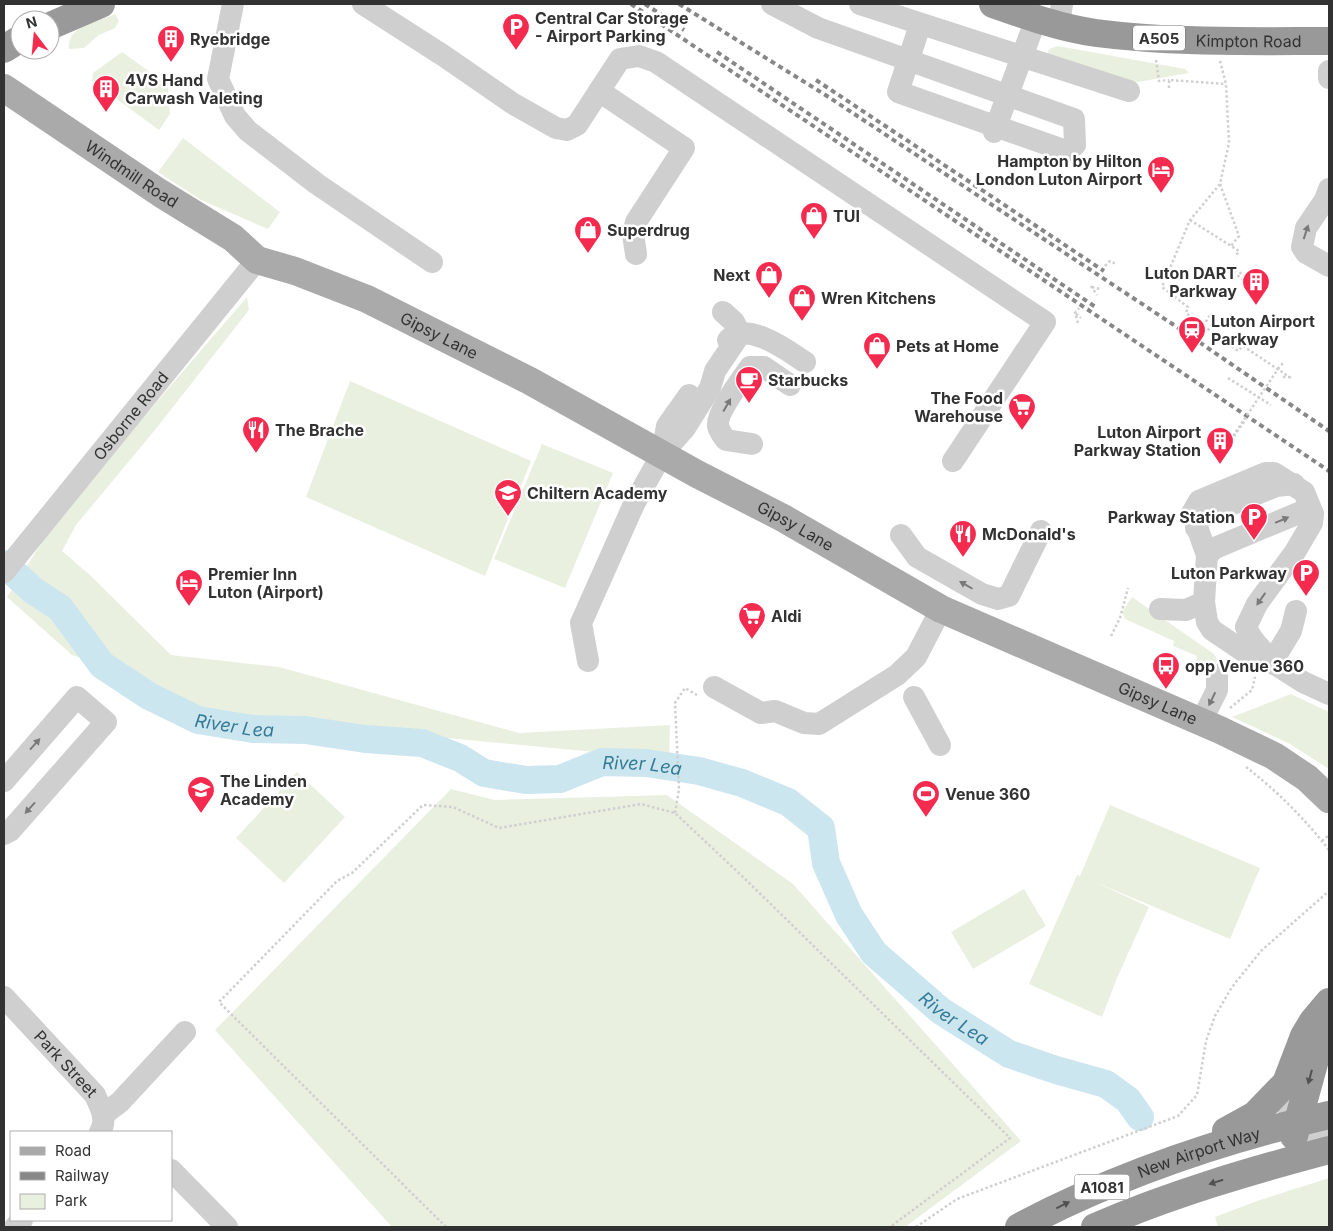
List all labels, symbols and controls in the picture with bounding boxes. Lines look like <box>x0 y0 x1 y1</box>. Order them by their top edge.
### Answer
place label: Central Car Storage - Airport Parking <box>535 8 689 46</box>
north arrow <box>10 10 60 60</box>
text: N <box>24 12 39 32</box>
parking icon: Central Car Storage - Airport Parking <box>501 12 531 51</box>
building icon: Ryebridge <box>156 24 186 63</box>
road number: A505 <box>1133 26 1185 50</box>
place label: Ryebridge <box>190 29 270 49</box>
street label: Kimpton Road <box>1195 30 1302 51</box>
place label: 4VS Hand Carwash Valeting <box>125 70 263 108</box>
building icon: 4VS Hand Carwash Valeting <box>91 74 121 113</box>
street label: Windmill Road <box>82 136 182 212</box>
place label: Hampton by Hilton London Luton Airport <box>976 151 1142 189</box>
hotel icon: Hampton by Hilton London Luton Airport <box>1146 155 1176 194</box>
shop icon: TUI <box>799 201 829 240</box>
place label: TUI <box>833 206 860 226</box>
shop icon: Superdrug <box>573 215 603 254</box>
place label: Superdrug <box>607 220 690 240</box>
one-way arrow <box>1303 225 1311 240</box>
shop icon: Next <box>754 260 784 299</box>
place label: Luton DART Parkway <box>1145 263 1237 301</box>
place label: Next <box>713 265 750 285</box>
building icon: Luton DART Parkway <box>1241 267 1271 306</box>
shop icon: Wren Kitchens <box>787 283 817 322</box>
place label: Wren Kitchens <box>821 288 936 308</box>
street label: Gipsy Lane <box>397 307 481 363</box>
place label: Luton Airport Parkway <box>1211 311 1315 349</box>
station icon: Luton Airport Parkway <box>1177 315 1207 354</box>
shop icon: Pets at Home <box>862 331 892 370</box>
place label: Pets at Home <box>896 336 999 356</box>
cafe icon: Starbucks <box>734 365 764 404</box>
street label: Osborne Road <box>89 368 172 464</box>
place label: Starbucks <box>768 370 848 390</box>
place label: The Food Warehouse <box>914 388 1003 426</box>
supermarket icon: The Food Warehouse <box>1007 392 1037 431</box>
one-way arrow <box>722 398 731 411</box>
restaurant icon: The Brache <box>241 415 271 454</box>
place label: The Brache <box>275 420 364 440</box>
place label: Luton Airport Parkway Station <box>1074 422 1201 460</box>
building icon: Luton Airport Parkway Station <box>1205 426 1235 465</box>
school or university icon: Chiltern Academy <box>493 478 523 517</box>
place label: Chiltern Academy <box>527 483 668 503</box>
street label: Gipsy Lane <box>754 497 837 555</box>
parking icon: Parkway Station <box>1239 502 1269 541</box>
place label: Parkway Station <box>1108 507 1235 527</box>
one-way arrow <box>1275 515 1290 523</box>
restaurant icon: McDonald's <box>948 519 978 558</box>
place label: McDonald's <box>982 524 1076 544</box>
parking icon: Luton Parkway <box>1291 558 1321 597</box>
place label: Luton Parkway <box>1171 563 1287 583</box>
place label: Premier Inn Luton (Airport) <box>208 564 324 602</box>
hotel icon: Premier Inn Luton (Airport) <box>174 568 204 607</box>
one-way arrow <box>960 581 973 590</box>
one-way arrow <box>1256 593 1266 606</box>
supermarket icon: Aldi <box>737 601 767 640</box>
place label: Aldi <box>771 606 802 626</box>
bus stop icon: opp Venue 360 <box>1151 651 1181 690</box>
place label: opp Venue 360 <box>1185 656 1304 676</box>
street label: Gipsy Lane <box>1115 677 1200 729</box>
one-way arrow <box>1208 692 1216 706</box>
water label: River Lea <box>193 709 274 740</box>
one-way arrow <box>29 738 41 750</box>
water label: River Lea <box>602 752 683 779</box>
place label: The Linden Academy <box>220 771 307 809</box>
school or university icon: The Linden Academy <box>186 775 216 814</box>
sports icon: Venue 360 <box>911 779 941 818</box>
place label: Venue 360 <box>945 784 1030 804</box>
one-way arrow <box>24 801 36 813</box>
water label: River Lea <box>915 987 993 1049</box>
street label: Park Street <box>30 1026 102 1101</box>
one-way arrow <box>1306 1069 1314 1085</box>
street label: New Airport Way <box>1135 1123 1262 1182</box>
legend <box>10 1131 172 1221</box>
text: Road <box>55 1141 91 1160</box>
text: Railway <box>55 1166 110 1185</box>
road number: A1081 <box>1074 1174 1130 1200</box>
one-way arrow <box>1209 1179 1224 1186</box>
text: Park <box>55 1191 88 1210</box>
one-way arrow <box>1056 1201 1070 1209</box>

